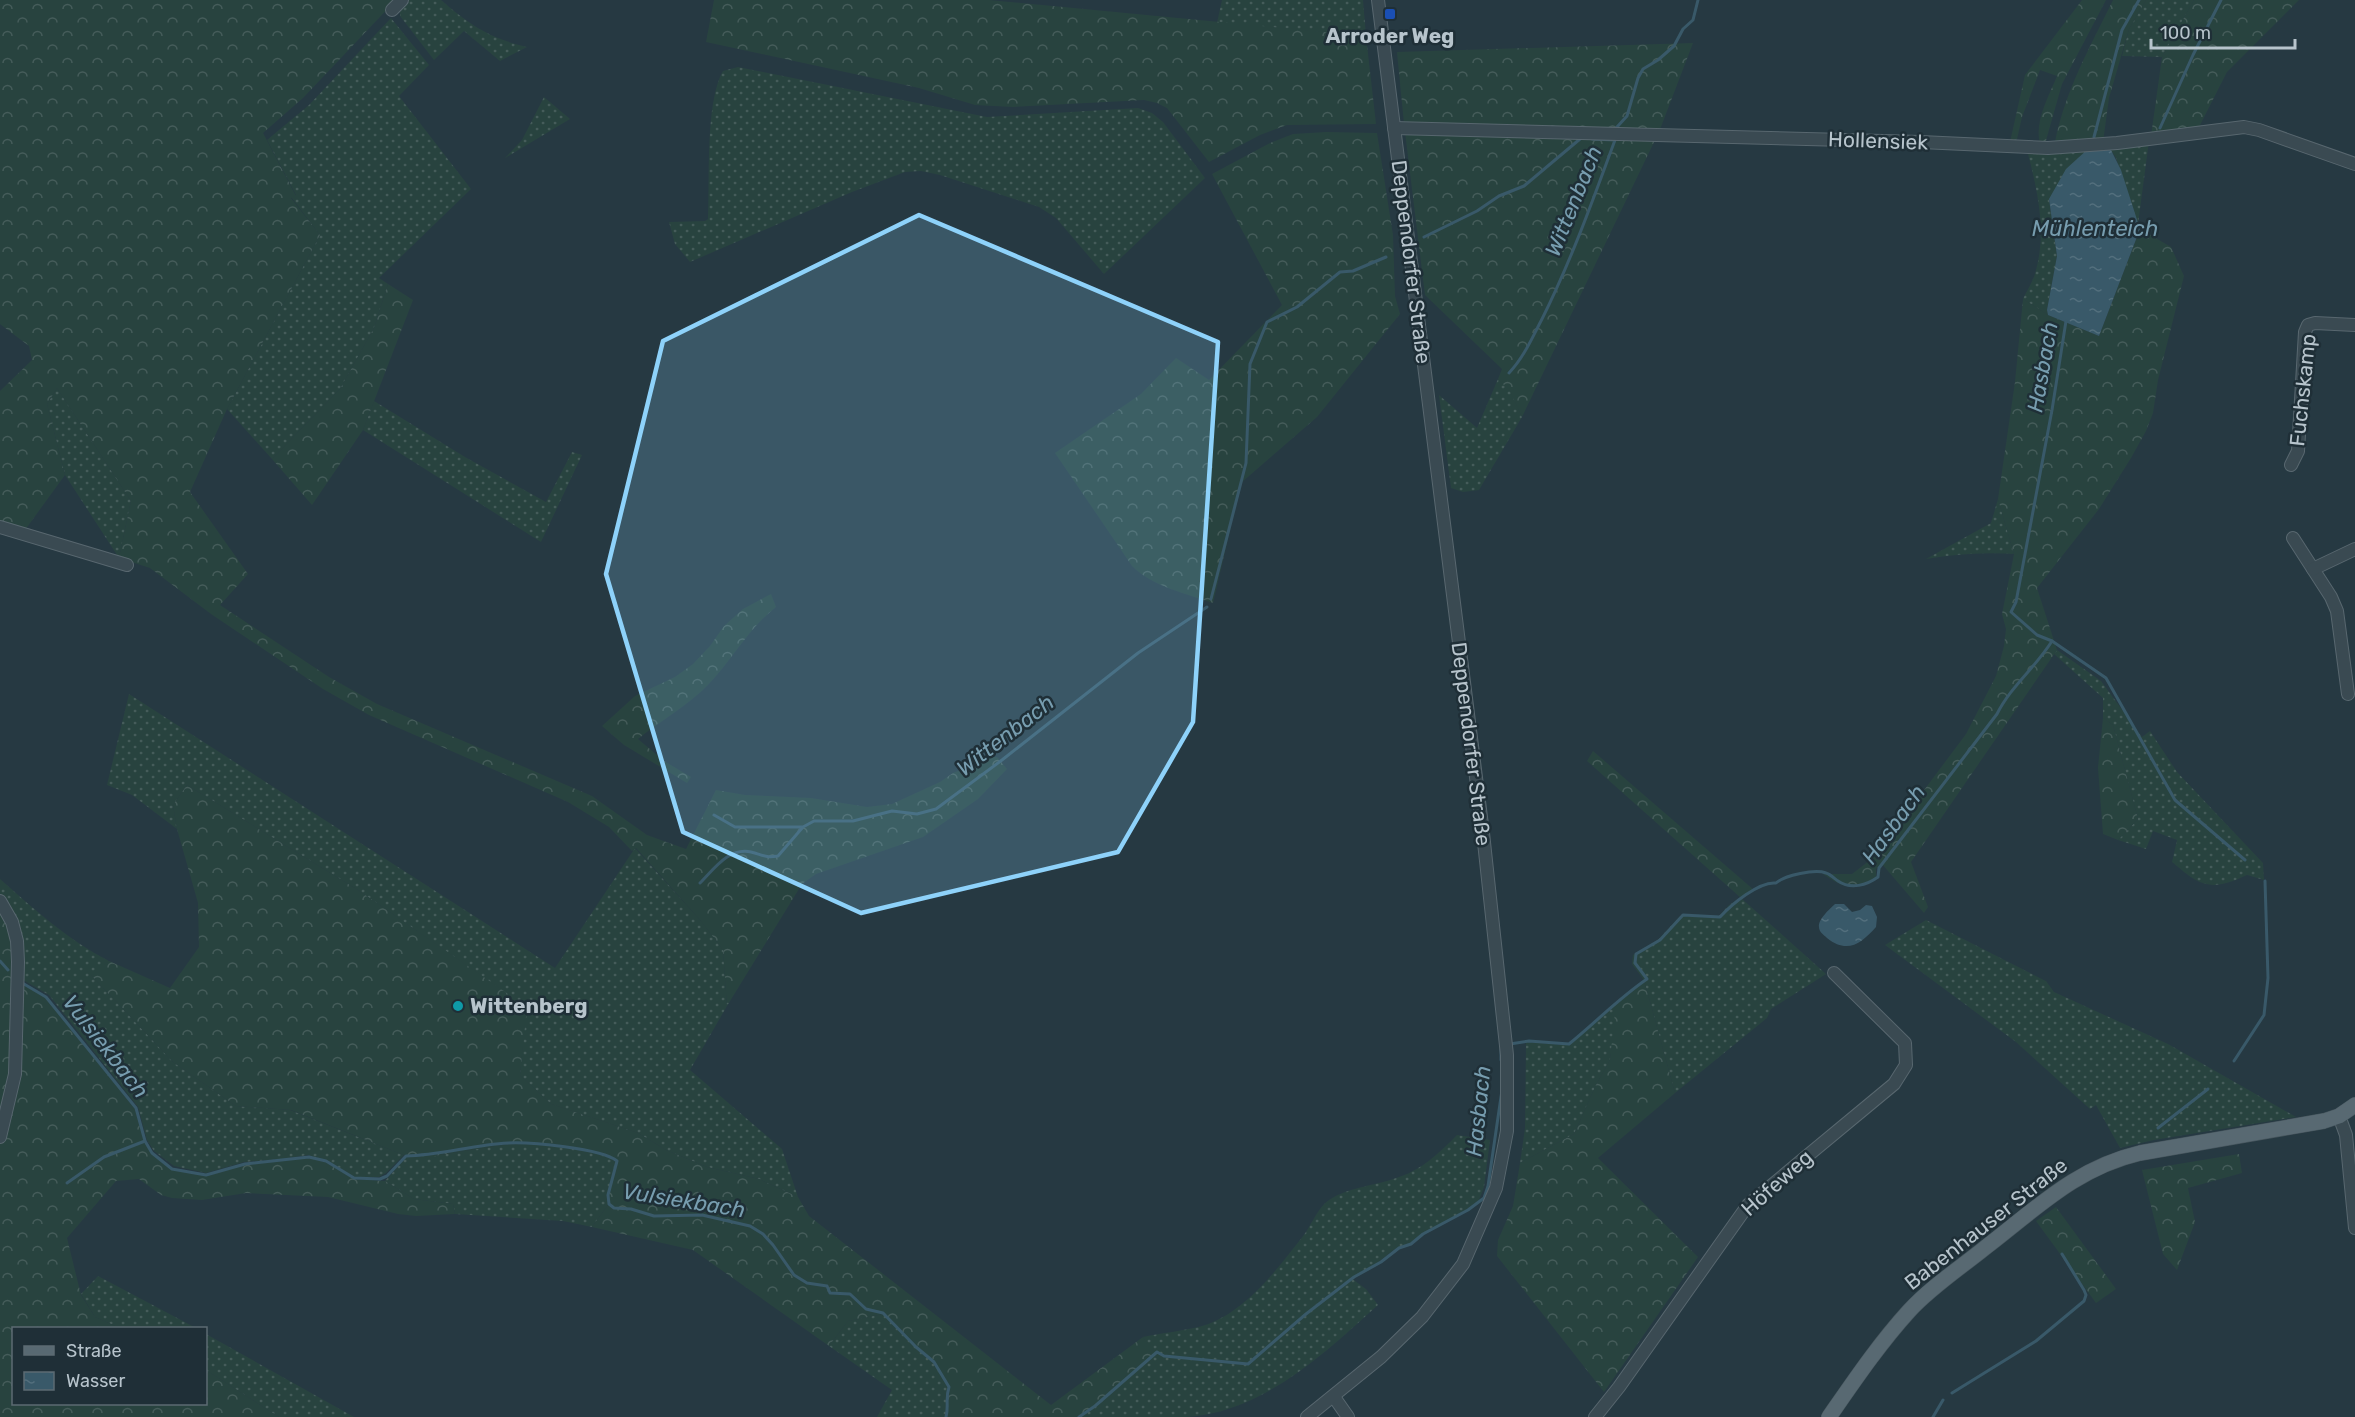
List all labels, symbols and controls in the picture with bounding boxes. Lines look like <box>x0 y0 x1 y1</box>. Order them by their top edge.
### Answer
marker: Arroder Weg <box>1383 7 1397 21</box>
scale bar <box>2151 12 2295 50</box>
text: 100 m <box>2160 22 2211 44</box>
place label: Arroder Weg <box>1326 23 1454 48</box>
street label: Hollensiek <box>1828 126 1929 155</box>
water label: Wittenbach <box>1539 142 1608 260</box>
street label: Deppendorfer Straße <box>1387 158 1436 365</box>
water label: Mühlenteich <box>2032 215 2158 242</box>
water label: Hasbach <box>2021 320 2064 414</box>
street label: Fuchskamp <box>2284 332 2321 448</box>
street label: Deppendorfer Straße <box>1447 640 1496 847</box>
water label: Wittenbach <box>951 689 1060 782</box>
water label: Hasbach <box>1856 779 1931 869</box>
water label: Vulsiekbach <box>57 989 154 1103</box>
place label: Wittenberg <box>470 993 588 1018</box>
marker: Wittenberg <box>451 999 465 1013</box>
water label: Hasbach <box>1460 1064 1497 1158</box>
street label: Höfeweg <box>1736 1144 1817 1221</box>
street label: Babenhauser Straße <box>1899 1152 2072 1295</box>
water label: Vulsiekbach <box>621 1177 747 1224</box>
legend <box>12 1327 207 1405</box>
text: Straße <box>66 1340 122 1362</box>
text: Wasser <box>66 1370 125 1392</box>

